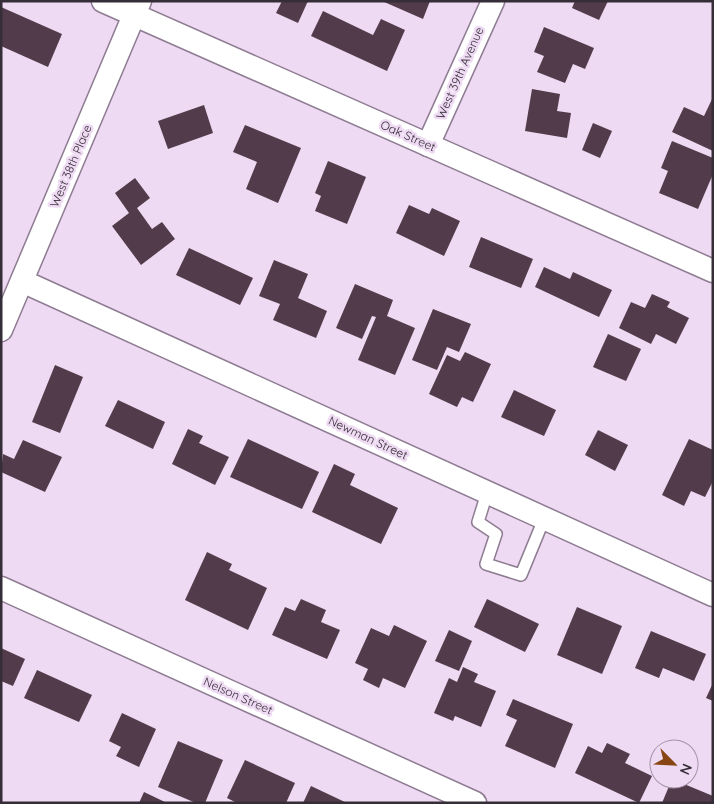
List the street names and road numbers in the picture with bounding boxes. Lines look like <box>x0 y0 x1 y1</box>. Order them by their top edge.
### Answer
street label: West 39th Avenue <box>432 24 487 121</box>
street label: Oak Street <box>378 117 438 154</box>
street label: West 38th Place <box>46 122 95 209</box>
street label: Newman Street <box>326 413 410 462</box>
street label: Nelson Street <box>201 674 275 717</box>

